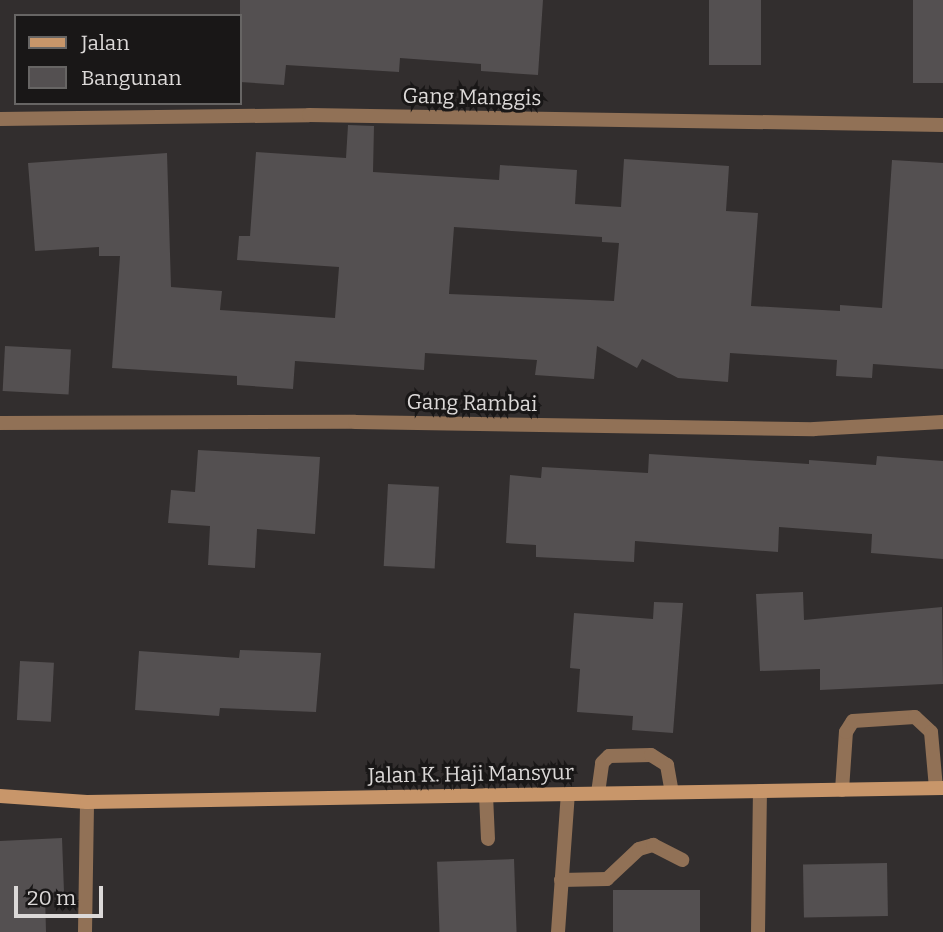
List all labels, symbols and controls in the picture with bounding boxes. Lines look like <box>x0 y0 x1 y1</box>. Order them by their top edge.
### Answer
legend <box>14 14 242 105</box>
text: Jalan <box>81 30 130 56</box>
text: Bangunan <box>81 65 182 91</box>
street label: Gang Manggis <box>402 83 542 111</box>
street label: Gang Rambai <box>406 389 538 417</box>
street label: Jalan K. Haji Mansyur <box>368 760 574 788</box>
scale bar <box>18 872 107 916</box>
text: 20 m <box>27 885 76 911</box>

